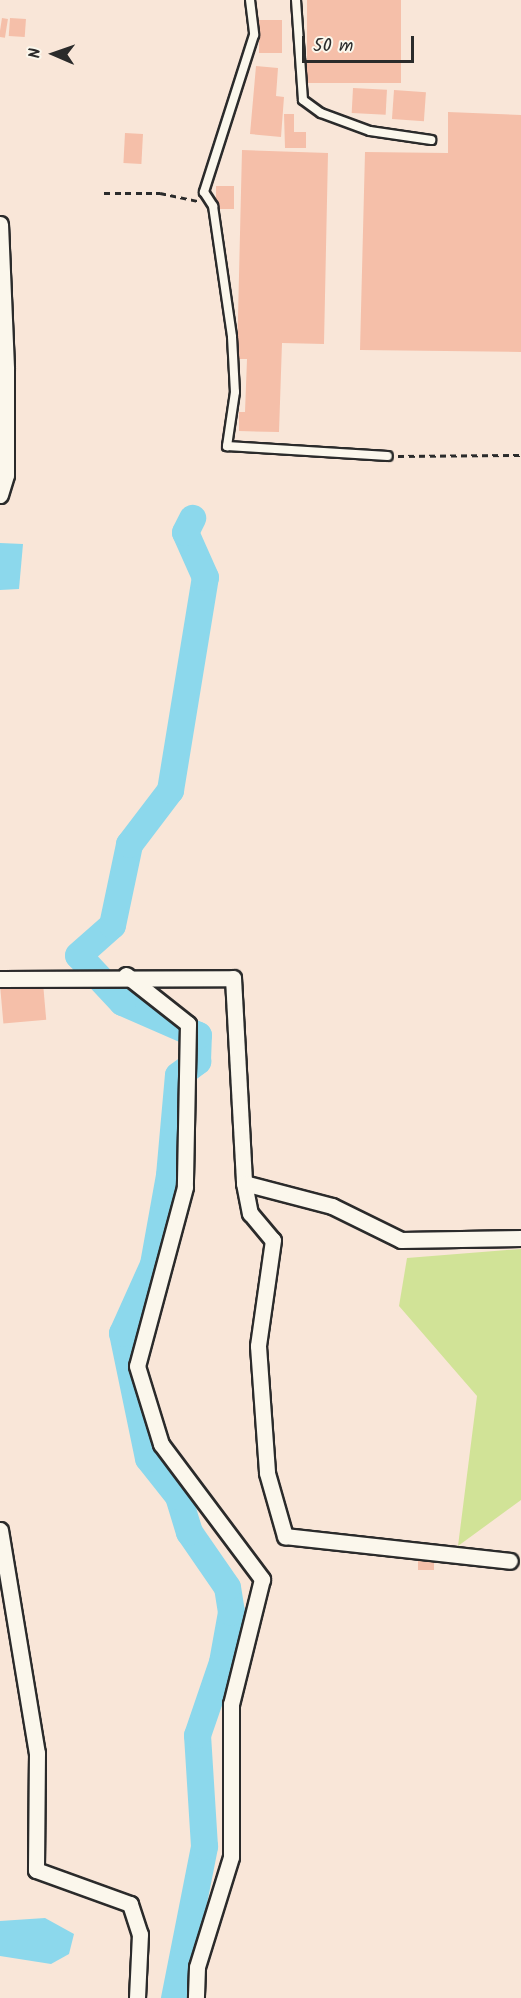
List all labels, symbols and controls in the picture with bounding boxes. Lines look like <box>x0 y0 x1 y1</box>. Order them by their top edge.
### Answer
north arrow <box>24 24 84 84</box>
scale bar <box>305 24 418 62</box>
text: 50 m <box>313 32 353 61</box>
text: N <box>23 48 48 59</box>

